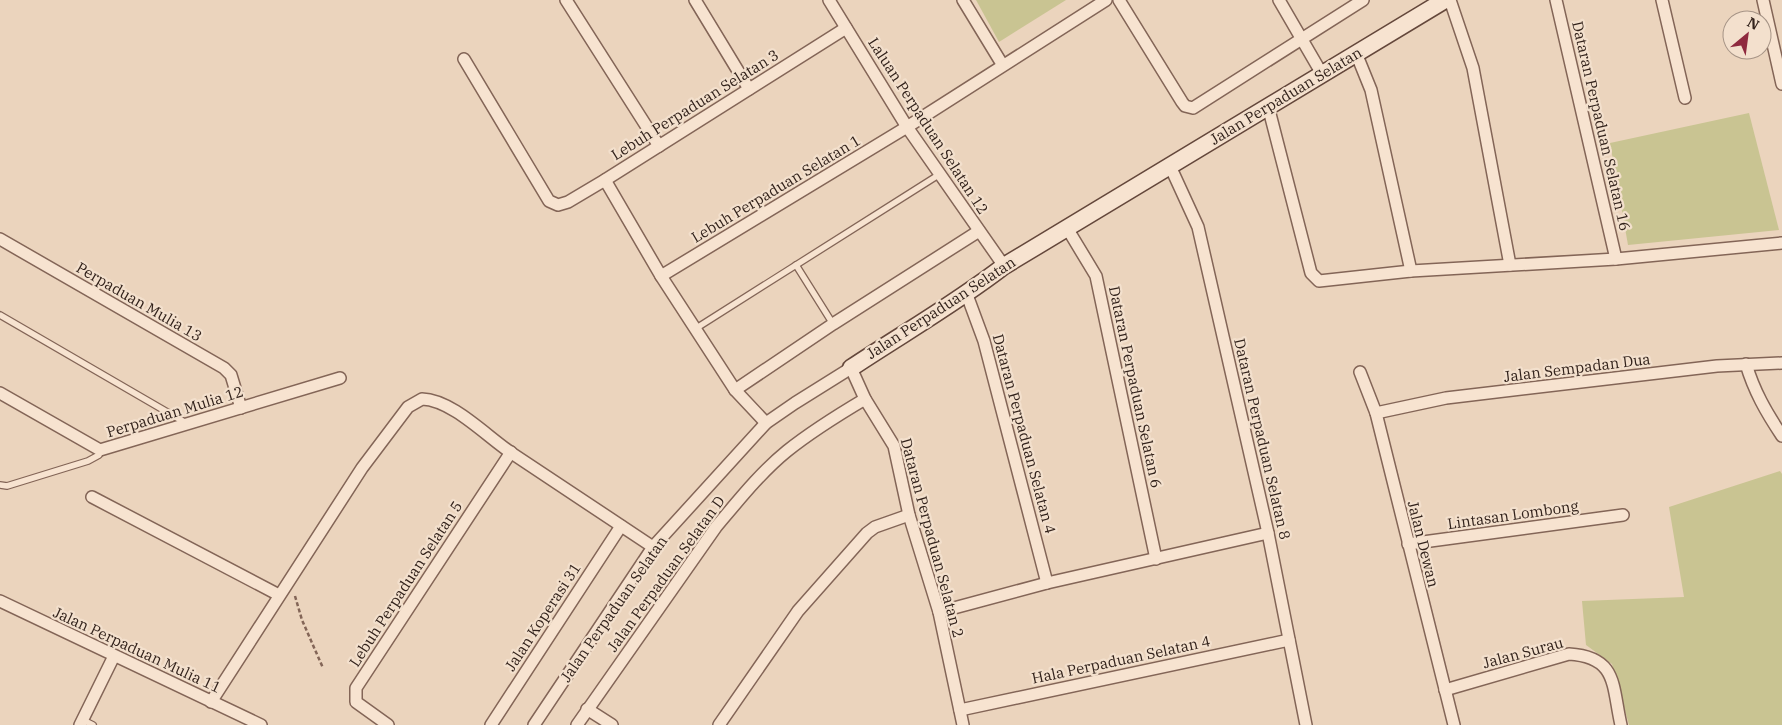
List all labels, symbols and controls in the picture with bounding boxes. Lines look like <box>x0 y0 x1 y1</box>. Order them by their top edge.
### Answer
north arrow <box>1722 10 1772 60</box>
text: N <box>1744 13 1763 34</box>
street label: Dataran Perpaduan Selatan 16 <box>1568 19 1635 233</box>
street label: Laluan Perpaduan Selatan 12 <box>864 34 993 218</box>
street label: Jalan Perpaduan Selatan <box>1206 42 1366 149</box>
street label: Lebuh Perpaduan Selatan 3 <box>607 45 782 164</box>
street label: Lebuh Perpaduan Selatan 1 <box>688 130 864 247</box>
street label: Jalan Perpaduan Selatan <box>863 252 1019 363</box>
street label: Perpaduan Mulia 13 <box>73 258 206 345</box>
street label: Dataran Perpaduan Selatan 6 <box>1105 284 1166 490</box>
street label: Dataran Perpaduan Selatan 4 <box>989 332 1060 536</box>
street label: Dataran Perpaduan Selatan 8 <box>1230 336 1295 541</box>
street label: Jalan Sempadan Dua <box>1502 349 1651 386</box>
street label: Perpaduan Mulia 12 <box>104 382 246 441</box>
street label: Dataran Perpaduan Selatan 2 <box>897 436 968 640</box>
street label: Jalan Perpaduan Selatan D <box>603 493 729 655</box>
street label: Lintasan Lombong <box>1446 496 1580 533</box>
street label: Lebuh Perpaduan Selatan 5 <box>345 497 466 670</box>
street label: Jalan Dewan <box>1404 499 1444 590</box>
street label: Jalan Perpaduan Selatan <box>557 533 671 685</box>
street label: Jalan Koperasi 31 <box>501 559 585 674</box>
street label: Jalan Perpaduan Mulia 11 <box>50 602 224 697</box>
street label: Hala Perpaduan Selatan 4 <box>1030 631 1212 688</box>
street label: Jalan Surau <box>1480 633 1565 672</box>

